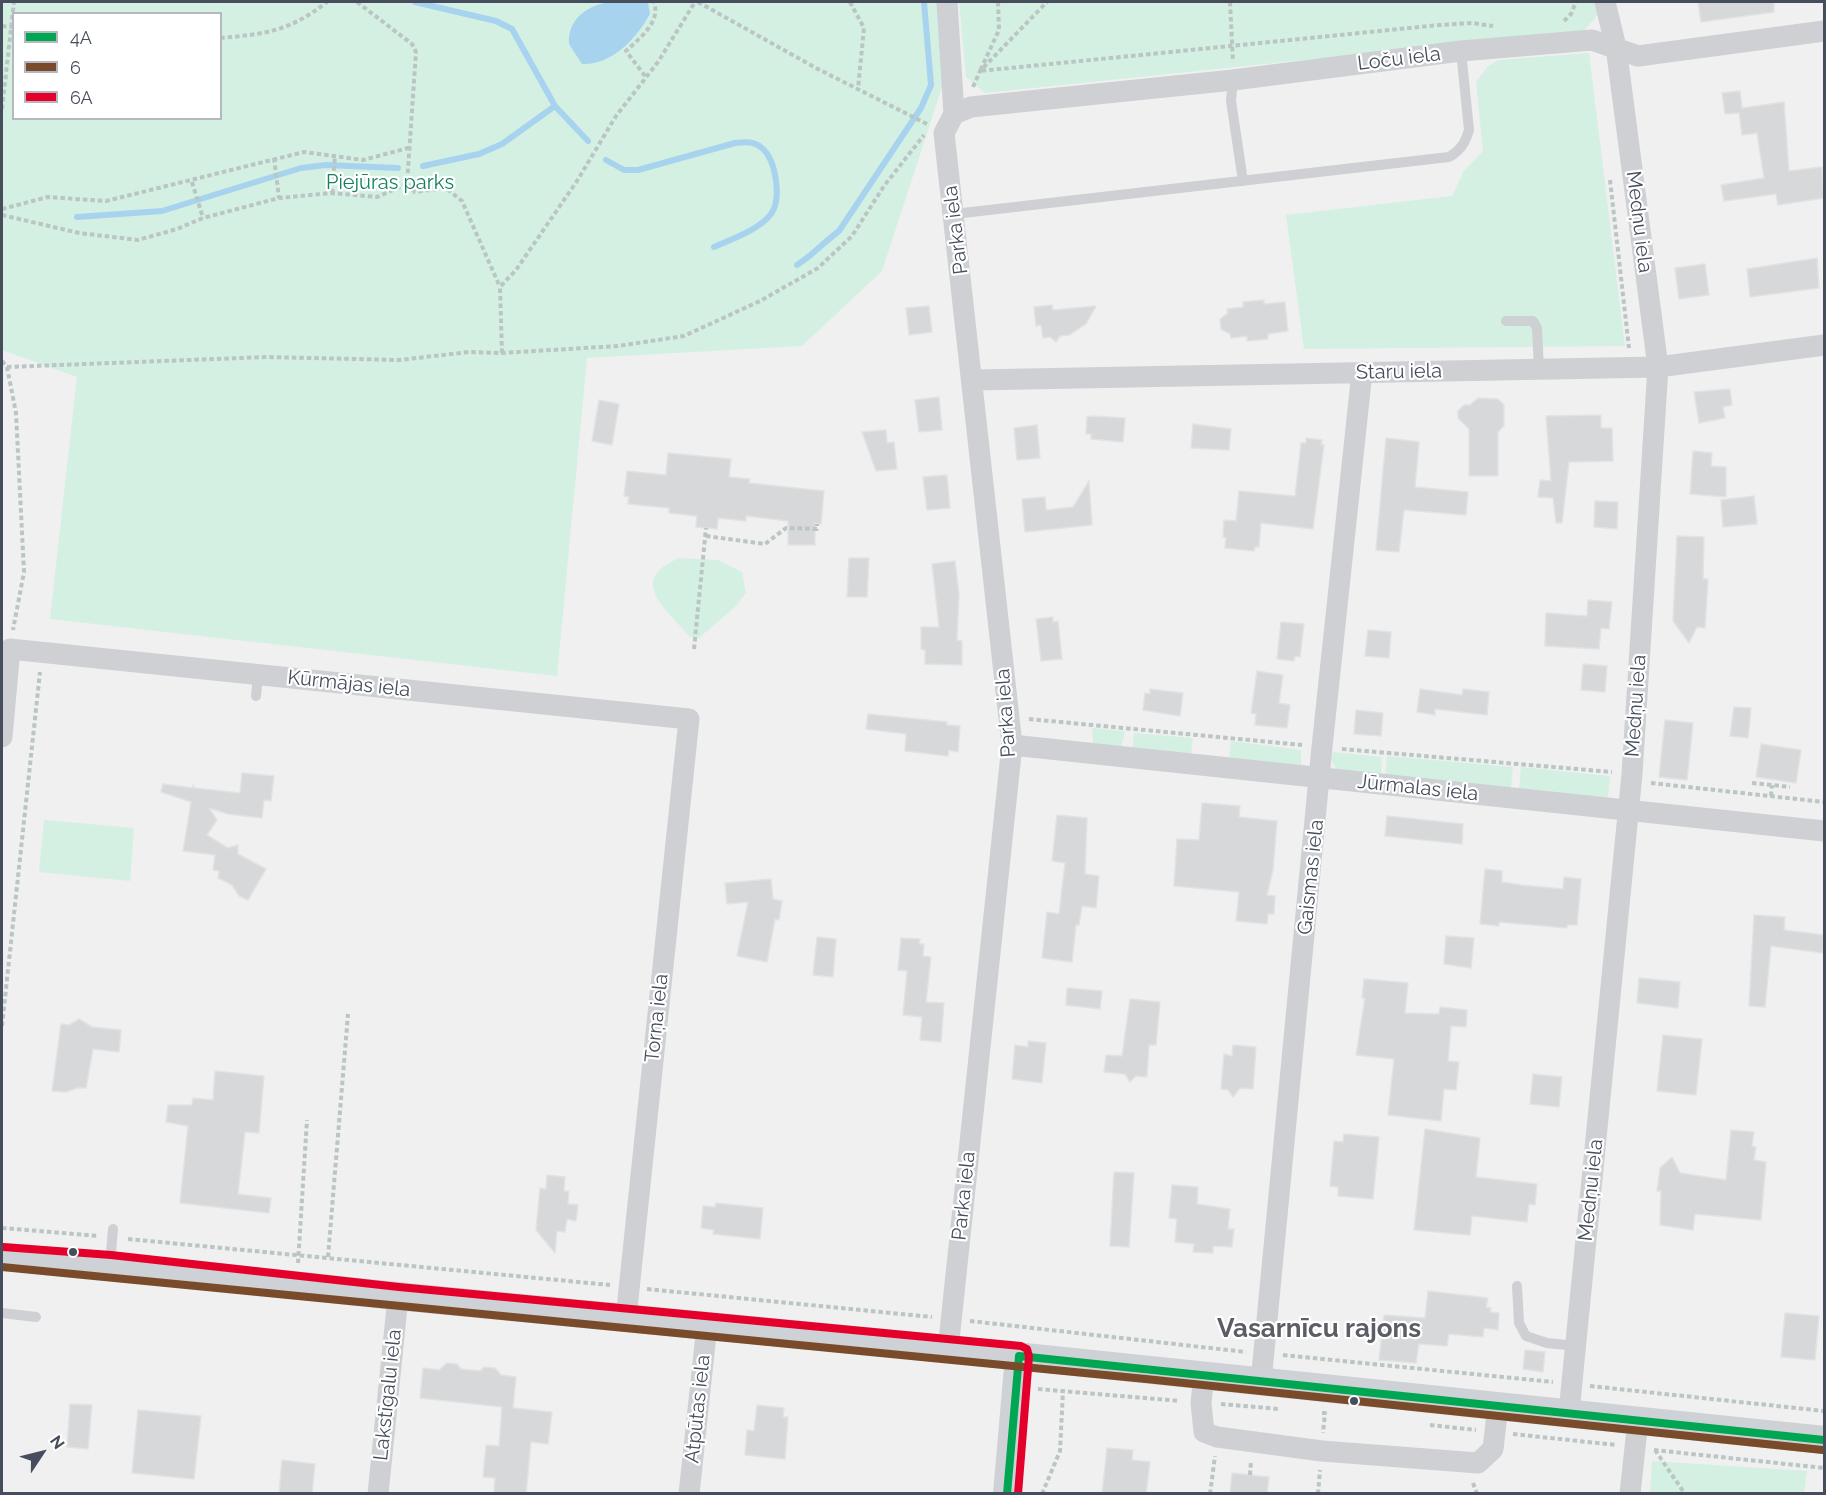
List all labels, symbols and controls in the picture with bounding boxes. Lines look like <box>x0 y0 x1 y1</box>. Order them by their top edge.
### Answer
legend <box>12 12 222 120</box>
text: 4A <box>70 27 92 48</box>
street label: Loču iela <box>1356 42 1442 76</box>
text: 6 <box>70 57 81 78</box>
text: 6A <box>70 87 93 108</box>
street label: Medņu iela <box>1621 170 1657 274</box>
park label: Piejūras parks <box>326 171 454 195</box>
street label: Parka iela <box>939 184 973 276</box>
street label: Staru iela <box>1356 359 1442 385</box>
street label: Medņu iela <box>1620 654 1652 758</box>
street label: Kūrmājas iela <box>286 666 412 702</box>
street label: Parka iela <box>991 668 1021 758</box>
street label: Jūrmalas iela <box>1356 770 1480 806</box>
street label: Gaismas iela <box>1293 818 1329 936</box>
street label: Torņa iela <box>640 972 674 1064</box>
street label: Medņu iela <box>1574 1138 1608 1242</box>
street label: Parka iela <box>947 1150 981 1242</box>
unlabelled marker <box>67 1246 79 1258</box>
district label: Vasarnīcu rajons <box>1217 1313 1421 1345</box>
street label: Lakstīgalu iela <box>369 1328 407 1462</box>
street label: Atpūtas iela <box>680 1354 716 1464</box>
unlabelled marker <box>1348 1395 1360 1407</box>
north arrow <box>12 1423 72 1483</box>
text: N <box>46 1432 68 1453</box>

